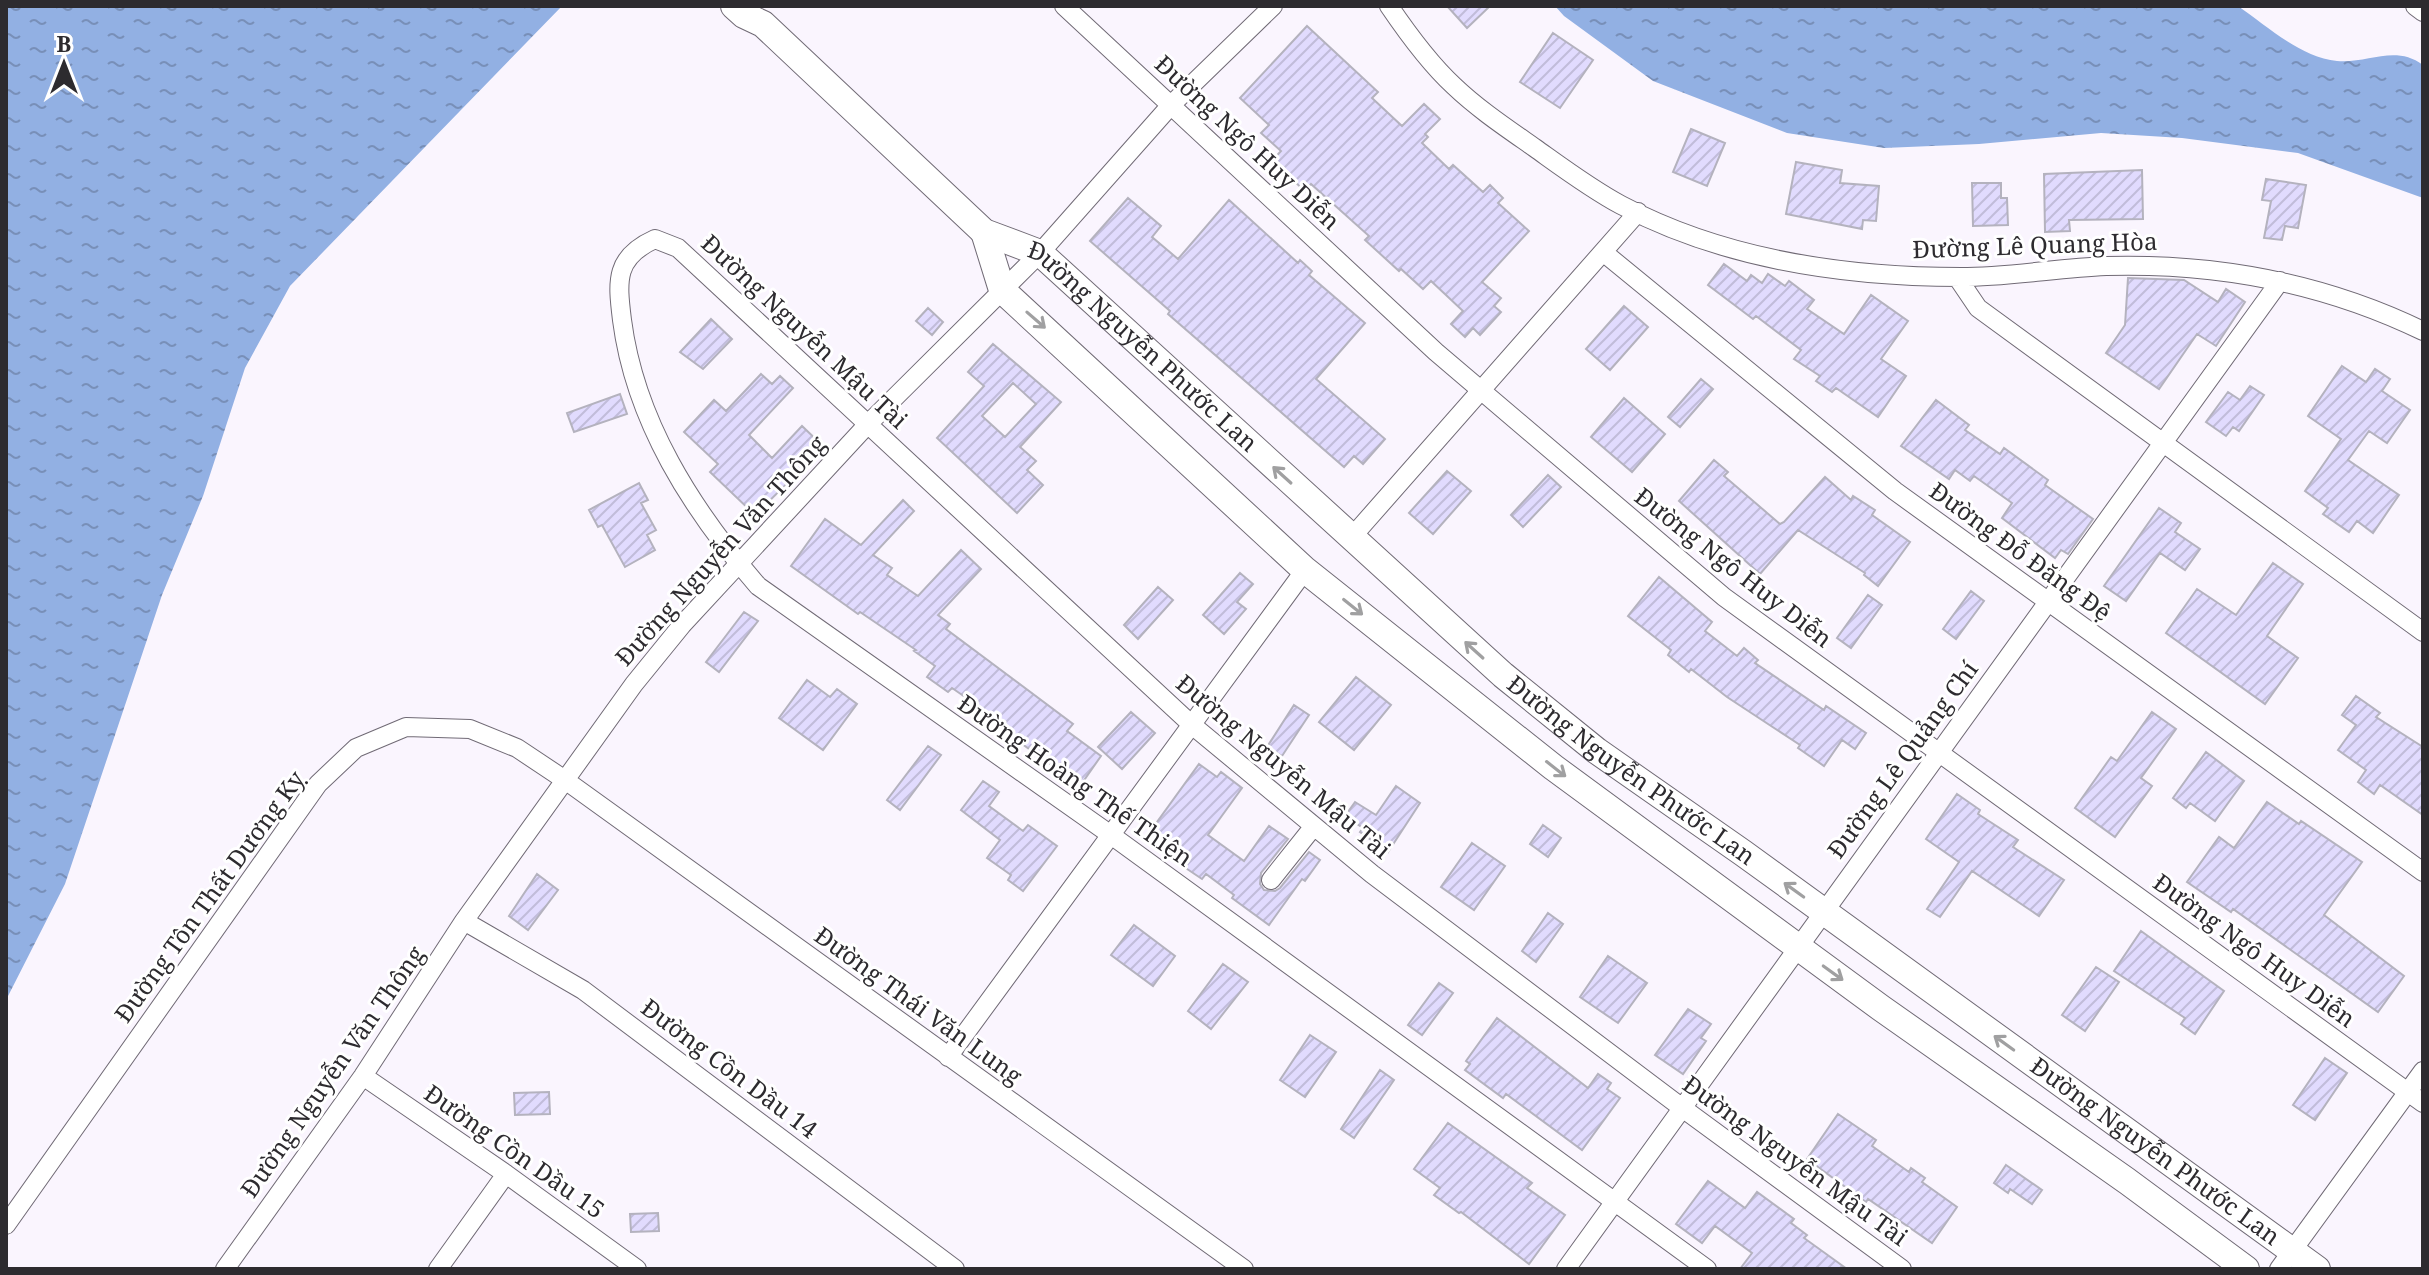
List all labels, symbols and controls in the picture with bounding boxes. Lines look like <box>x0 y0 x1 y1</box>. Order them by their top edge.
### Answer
north arrow <box>24 24 104 104</box>
text: B <box>57 28 71 58</box>
street label: Đường Ngô Huy Diễn <box>1148 47 1348 237</box>
street label: Đường Lê Quang Hòa <box>1912 224 2158 265</box>
street label: Đường Nguyễn Mậu Tài <box>695 227 915 435</box>
street label: Đường Nguyễn Phước Lan <box>1023 232 1265 458</box>
one-way arrow <box>1025 311 1045 329</box>
street label: Đường Nguyễn Văn Thông <box>607 427 833 673</box>
one-way arrow <box>1272 467 1292 485</box>
street label: Đường Đỗ Đăng Đệ <box>1923 474 2118 628</box>
street label: Đường Ngô Huy Diễn <box>1628 479 1840 654</box>
one-way arrow <box>1342 599 1363 616</box>
one-way arrow <box>1465 641 1485 659</box>
street label: Đường Lê Quảng Chí <box>1819 654 1985 864</box>
street label: Đường Nguyễn Mậu Tài <box>1170 666 1398 866</box>
street label: Đường Nguyễn Phước Lan <box>1501 667 1763 872</box>
street label: Đường Hoàng Thế Thiện <box>952 686 1200 873</box>
one-way arrow <box>1545 761 1566 778</box>
street label: Đường Tôn Thất Dương Kỵ <box>106 763 312 1029</box>
street label: Đường Ngô Huy Diễn <box>2147 865 2363 1034</box>
one-way arrow <box>1783 882 1805 898</box>
street label: Đường Thái Văn Lung <box>808 918 1029 1091</box>
street label: Đường Nguyễn Văn Thông <box>232 939 431 1204</box>
one-way arrow <box>1822 965 1844 981</box>
street label: Đường Cồn Dầu 14 <box>635 991 825 1145</box>
one-way arrow <box>1993 1035 2015 1051</box>
street label: Đường Nguyễn Phước Lan <box>2024 1049 2287 1252</box>
street label: Đường Nguyễn Mậu Tài <box>1677 1067 1915 1253</box>
street label: Đường Cồn Dầu 15 <box>418 1076 612 1225</box>

